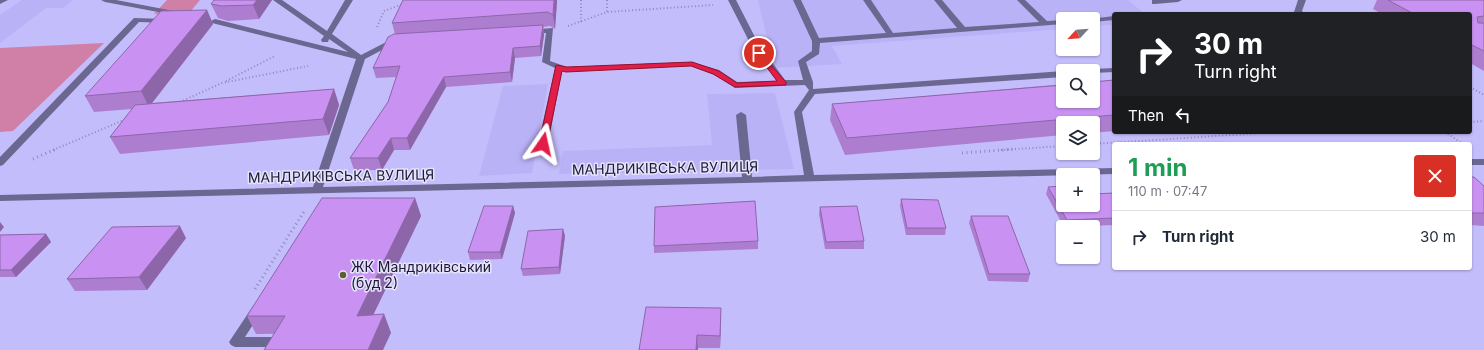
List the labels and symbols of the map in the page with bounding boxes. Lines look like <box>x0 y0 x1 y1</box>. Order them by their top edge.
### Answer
north arrow <box>1056 12 1100 56</box>
pin <box>742 36 776 70</box>
position arrow <box>522 123 564 165</box>
street label: МАНДРИКІВСЬКА ВУЛИЦЯ <box>572 157 758 178</box>
street label: МАНДРИКІВСЬКА ВУЛИЦЯ <box>248 165 434 186</box>
place label: ЖК Мандриківський (буд 2) <box>351 258 491 291</box>
marker: ЖК Мандриківський (буд 2) <box>338 270 348 280</box>

